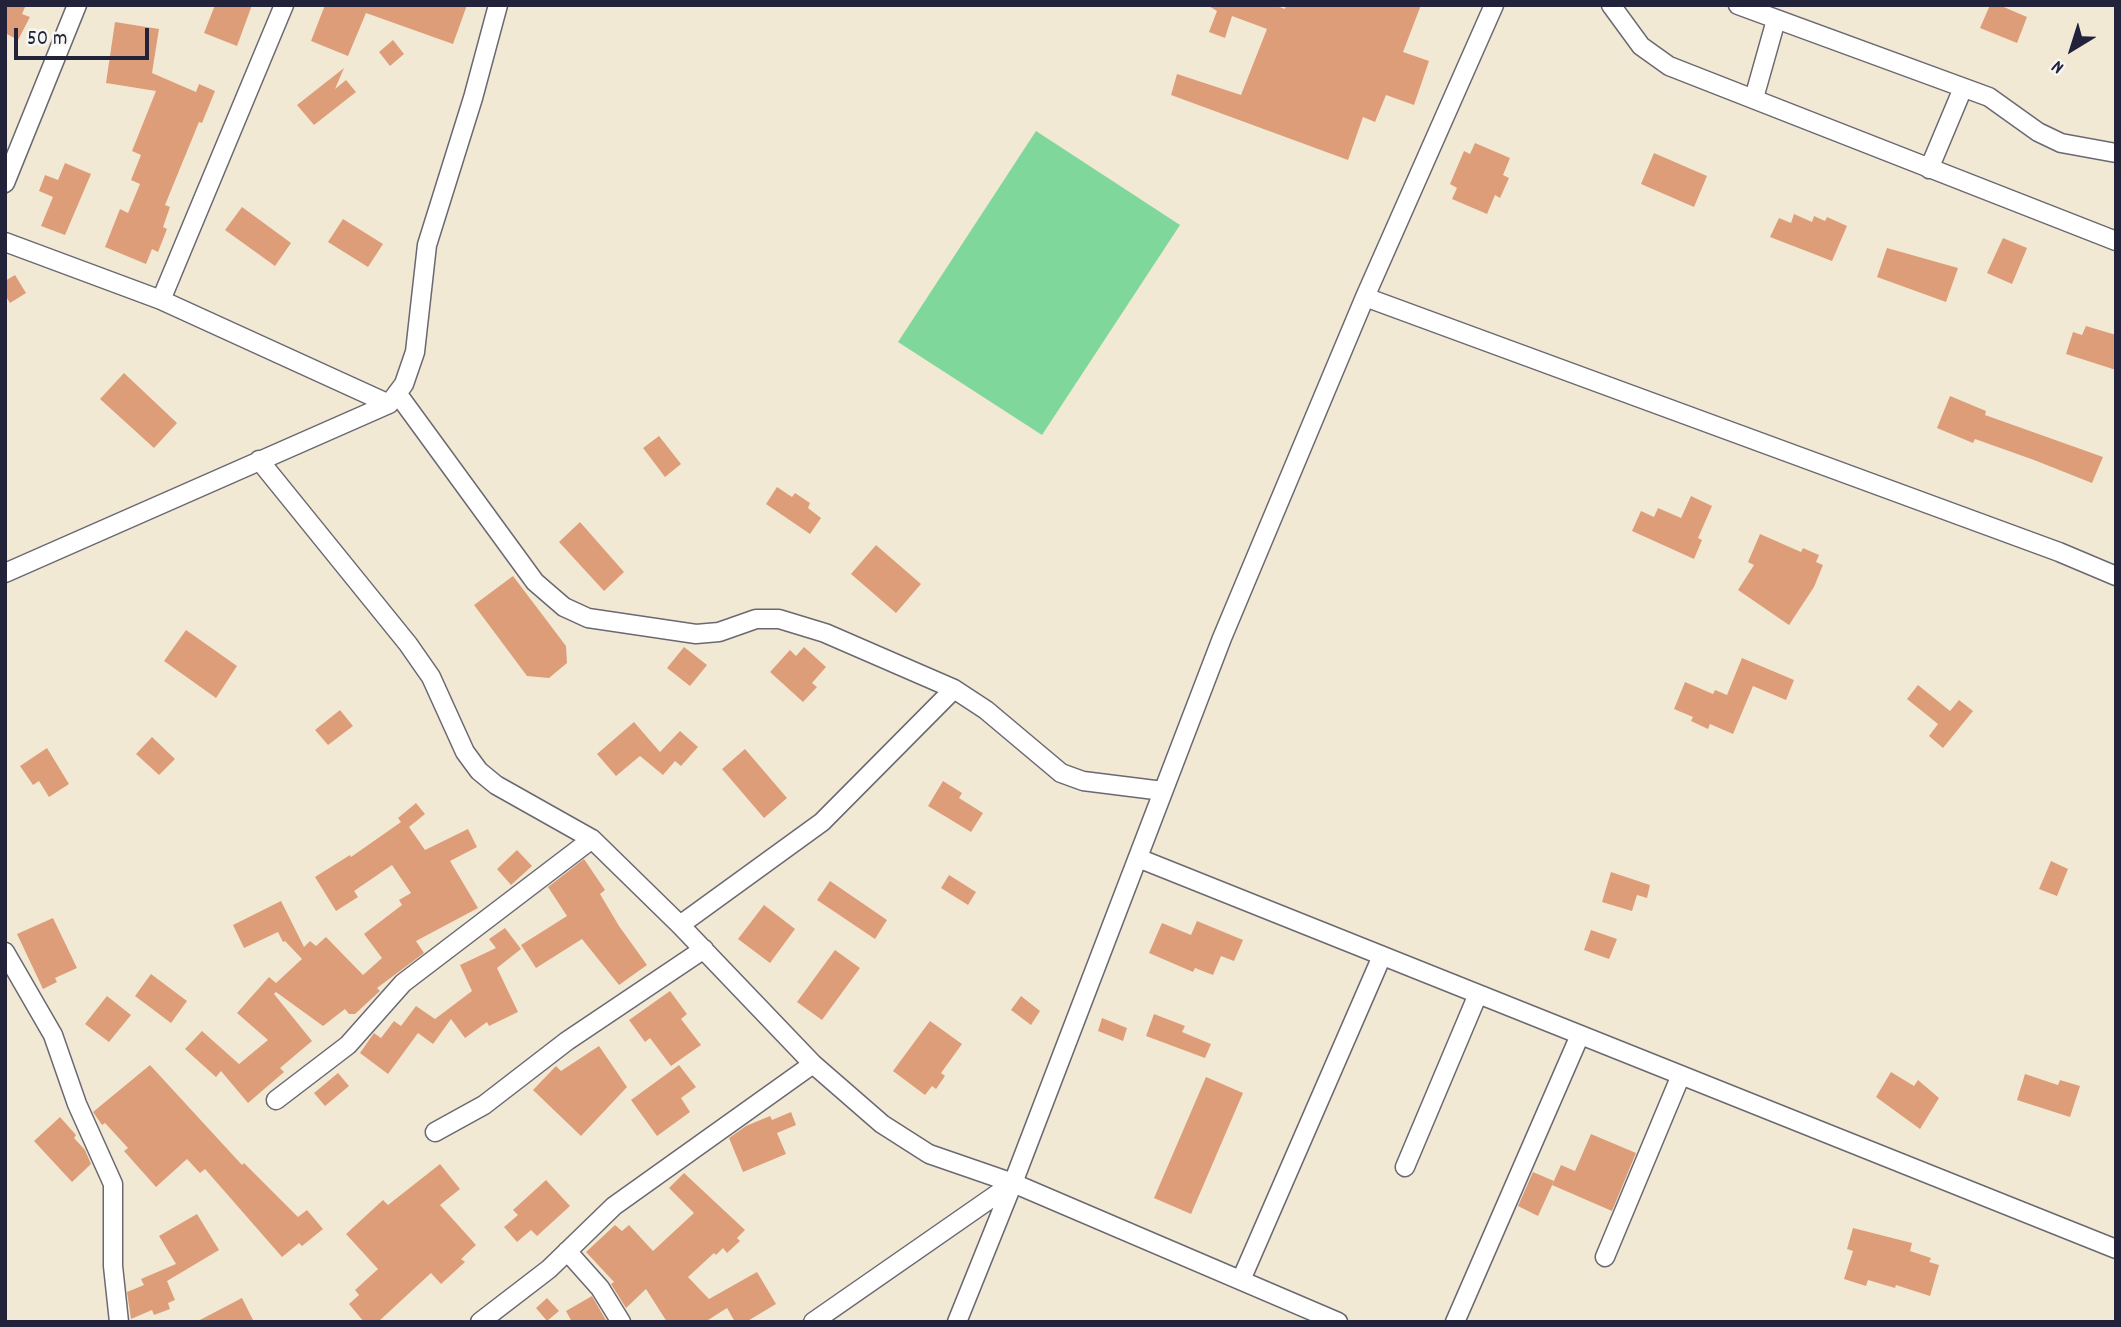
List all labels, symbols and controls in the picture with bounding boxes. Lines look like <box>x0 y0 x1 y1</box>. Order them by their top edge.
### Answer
scale bar <box>18 14 152 58</box>
north arrow <box>2037 14 2107 84</box>
text: 50 m <box>27 25 67 55</box>
text: N <box>2047 52 2071 79</box>

